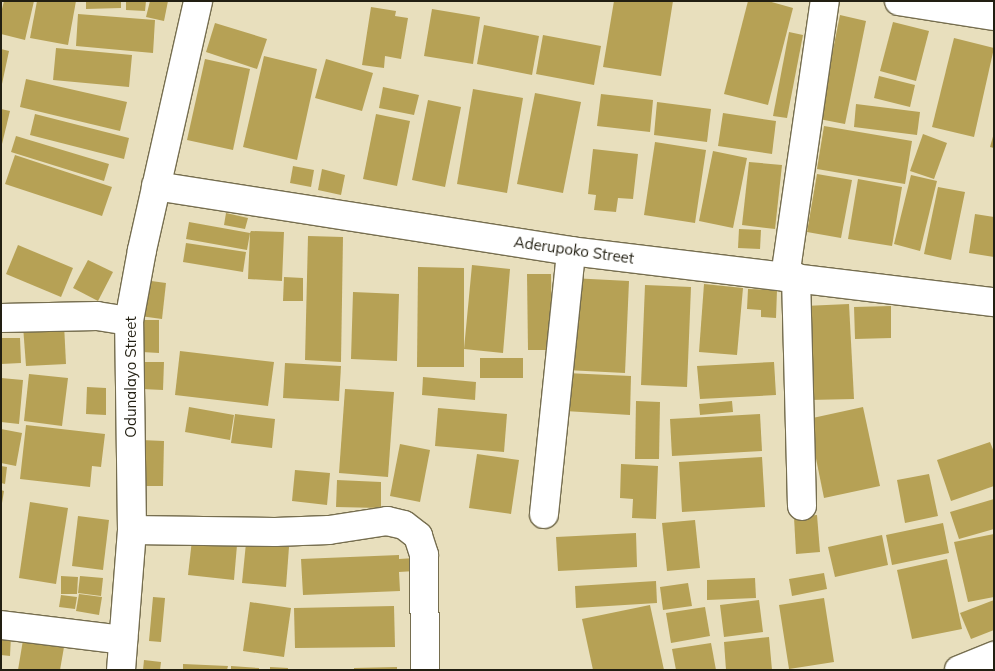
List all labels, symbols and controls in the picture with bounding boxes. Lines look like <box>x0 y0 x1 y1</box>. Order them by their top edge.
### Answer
street label: Aderupoko Street <box>513 233 635 267</box>
street label: Odunalayo Street <box>122 316 140 438</box>

